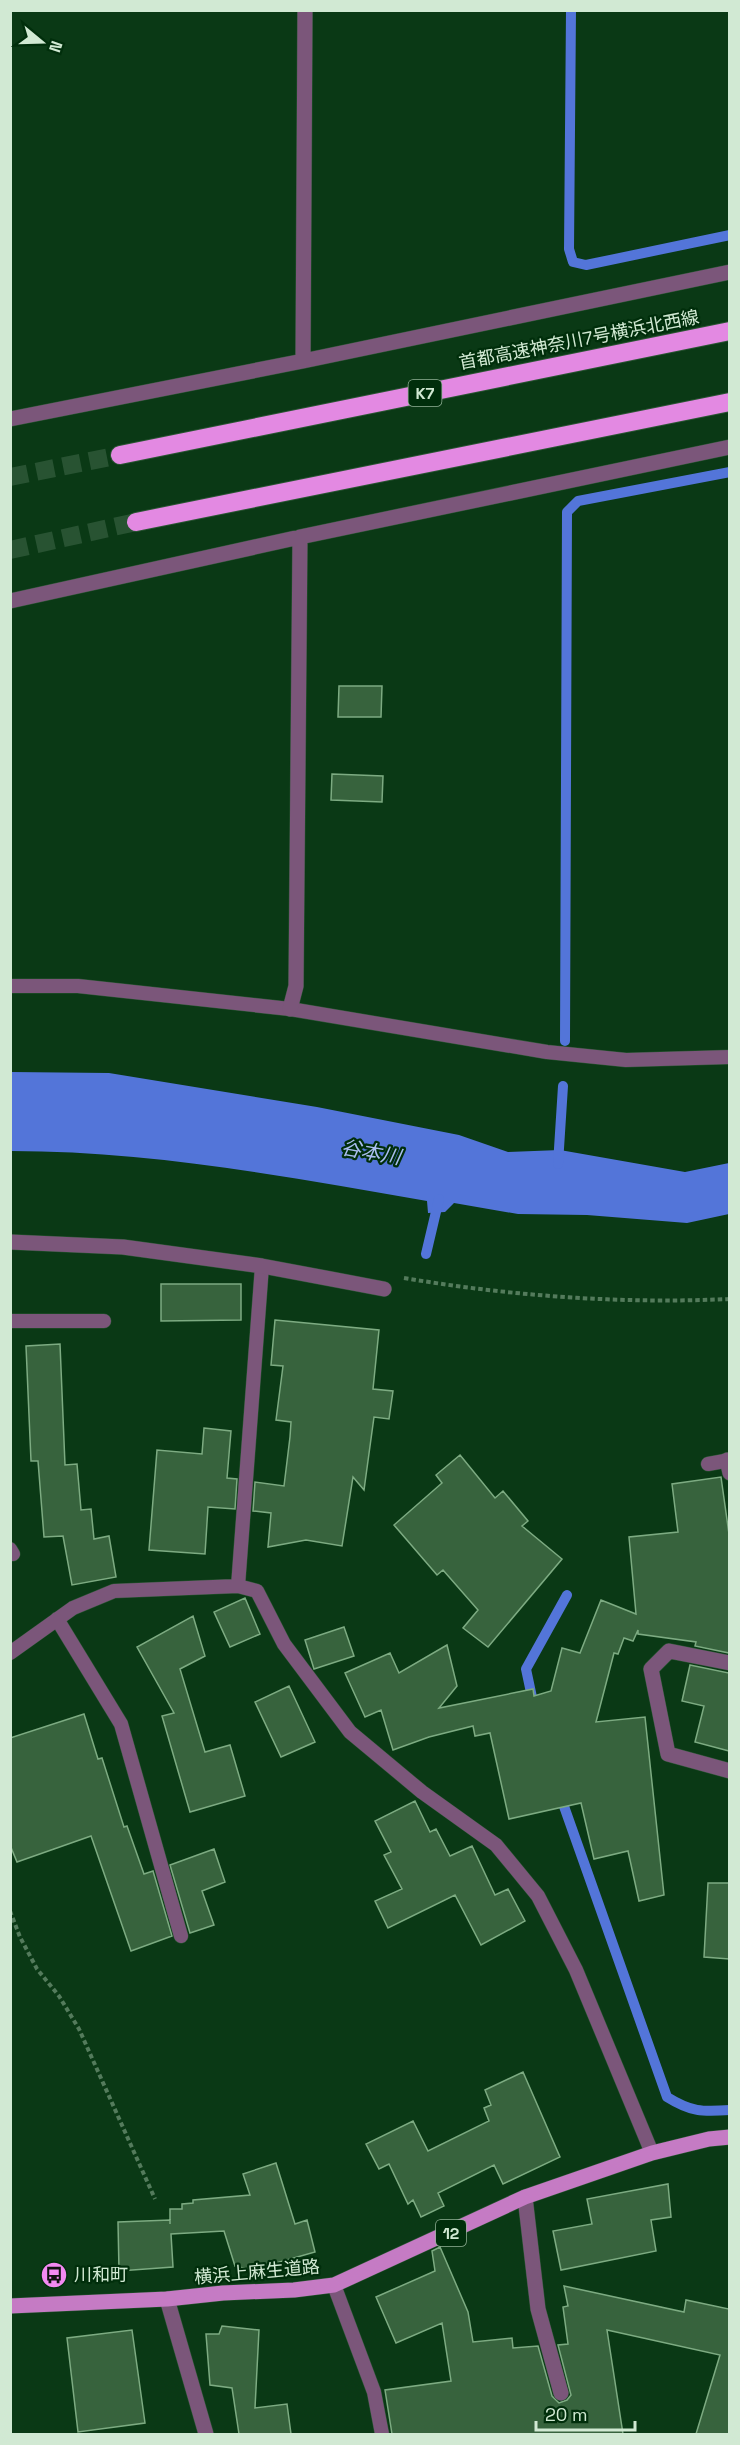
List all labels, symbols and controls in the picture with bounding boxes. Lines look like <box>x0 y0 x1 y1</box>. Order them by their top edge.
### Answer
north arrow <box>12 12 72 72</box>
text: N <box>44 38 67 55</box>
street label: 首都高速神奈川7号横浜北西線 <box>457 305 701 374</box>
road number: K7 <box>408 380 442 406</box>
water label: 谷本川 <box>339 1134 405 1170</box>
road number: 12 <box>436 2220 466 2246</box>
street label: 横浜上麻生道路 <box>193 2255 321 2288</box>
bus stop icon: 川和町 <box>39 2260 69 2290</box>
place label: 川和町 <box>74 2263 128 2286</box>
scale bar <box>536 2394 635 2432</box>
text: 20 m <box>545 2403 588 2426</box>

